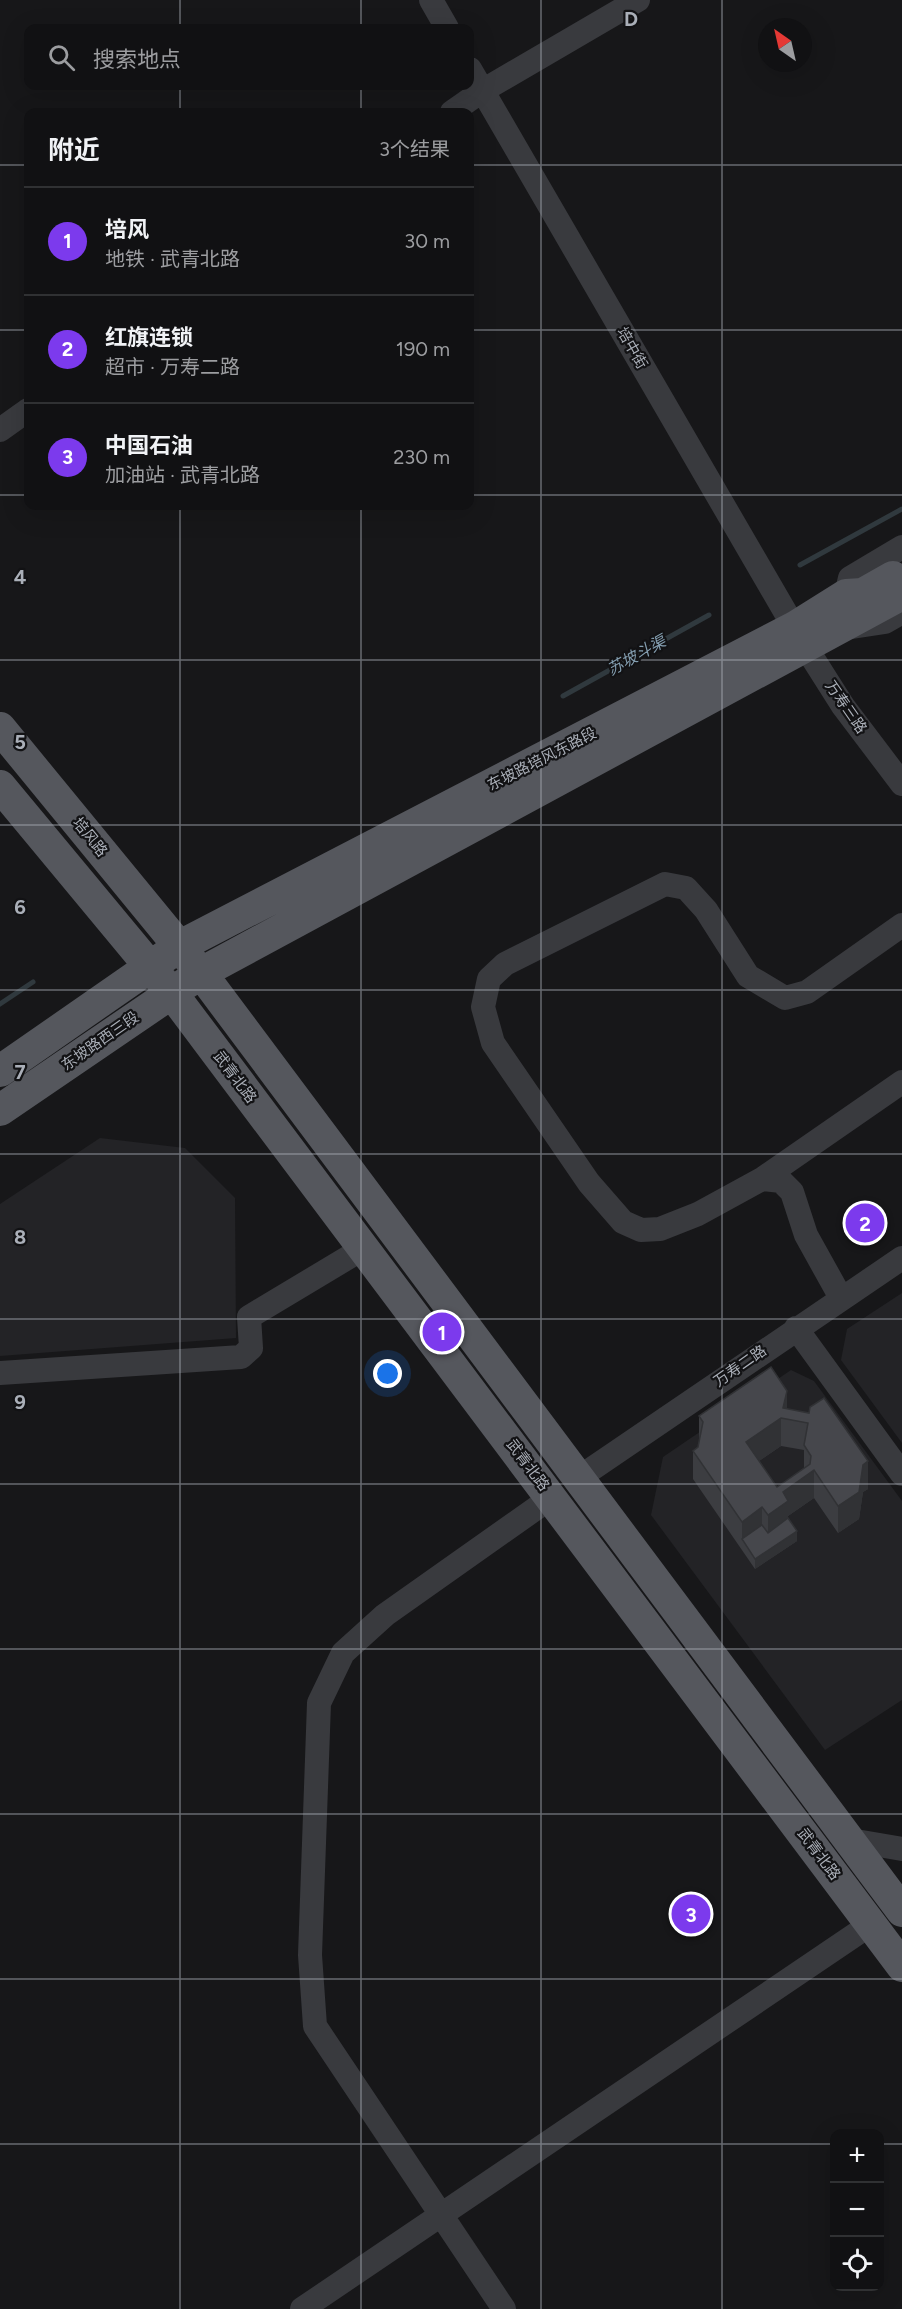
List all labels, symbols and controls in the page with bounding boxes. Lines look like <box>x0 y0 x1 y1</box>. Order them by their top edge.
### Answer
text: D <box>624 7 638 31</box>
north arrow <box>758 18 812 72</box>
search box <box>24 24 474 90</box>
icon: search <box>45 41 78 74</box>
text: 搜索地点 <box>93 46 181 73</box>
text: 附近 <box>48 134 100 166</box>
text: 3个结果 <box>379 137 450 161</box>
text: 培风 <box>105 216 149 243</box>
text: 1 <box>63 229 72 253</box>
text: 30 m <box>404 229 450 253</box>
text: 地铁 · 武青北路 <box>105 247 240 271</box>
text: 红旗连锁 <box>105 324 193 351</box>
street label: 培中街 <box>613 324 651 372</box>
text: 2 <box>62 337 73 361</box>
text: 190 m <box>396 337 450 361</box>
text: 超市 · 万寿二路 <box>105 355 240 379</box>
text: 中国石油 <box>105 432 193 459</box>
text: 3 <box>62 445 73 469</box>
text: 230 m <box>393 445 450 469</box>
text: 加油站 · 武青北路 <box>105 463 260 487</box>
text: 4 <box>14 565 27 589</box>
water label: 苏坡斗渠 <box>604 631 671 679</box>
street label: 万寿三路 <box>821 677 871 737</box>
street label: 东坡路培风东路段 <box>484 724 600 794</box>
text: 5 <box>14 730 26 754</box>
street label: 培风路 <box>69 814 111 860</box>
text: 6 <box>14 895 26 919</box>
street label: 东坡路西三段 <box>58 1008 142 1074</box>
street label: 武青北路 <box>210 1048 260 1106</box>
text: 7 <box>14 1060 26 1084</box>
pin: 2 <box>846 1200 884 1246</box>
text: 8 <box>14 1225 26 1249</box>
pin: 1 <box>422 1310 462 1354</box>
street label: 万寿二路 <box>710 1341 770 1391</box>
your location <box>373 1359 402 1388</box>
text: 9 <box>14 1390 26 1414</box>
street label: 武青北路 <box>503 1436 553 1494</box>
street label: 武青北路 <box>794 1825 844 1883</box>
pin: 3 <box>672 1892 710 1936</box>
map controls <box>830 2129 884 2291</box>
button: + <box>830 2129 884 2183</box>
button: − <box>830 2183 884 2237</box>
button: locate <box>830 2237 884 2291</box>

